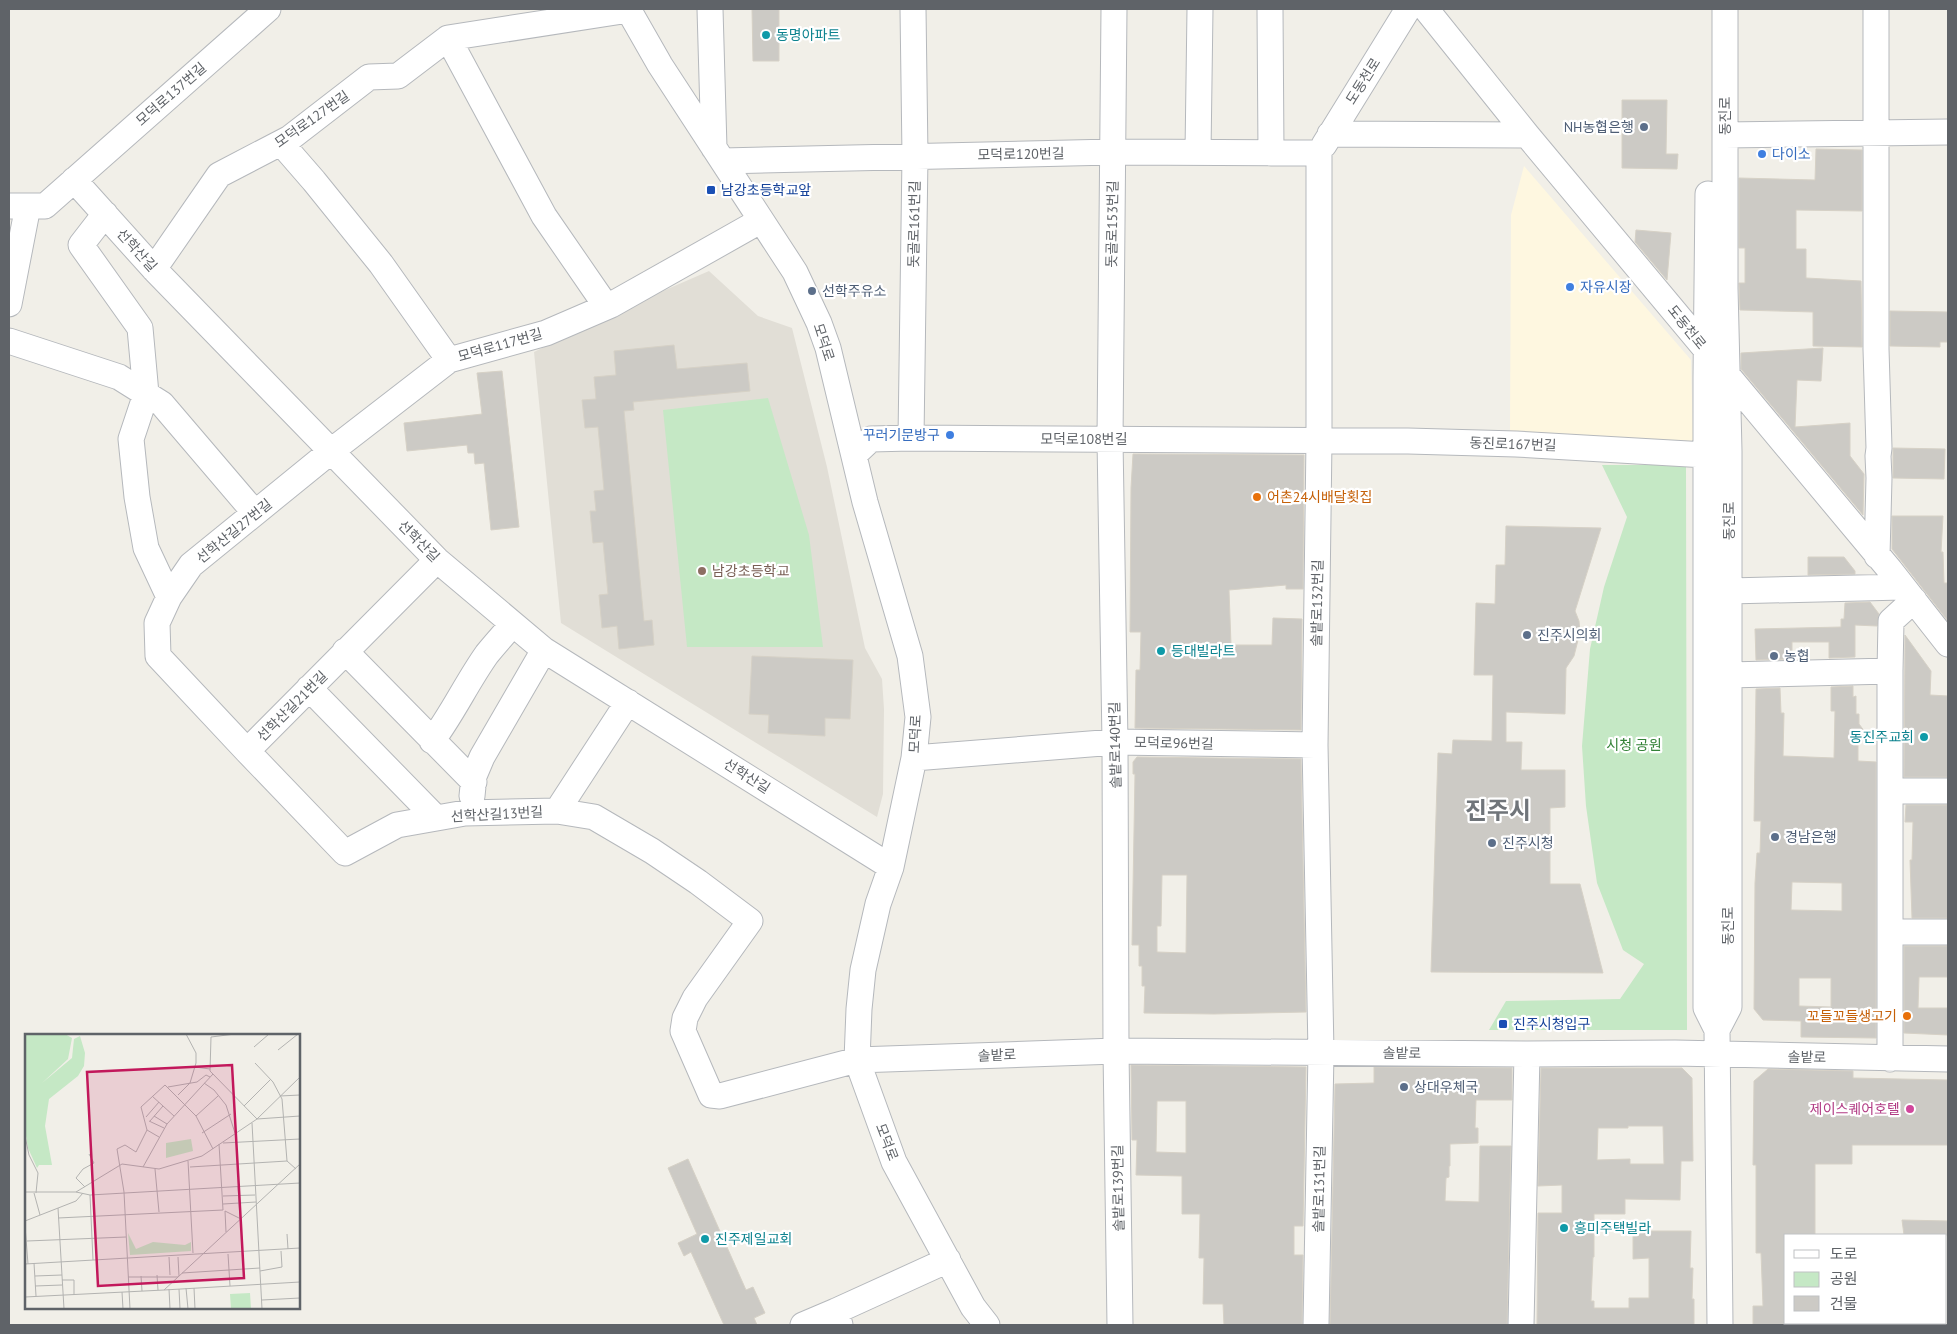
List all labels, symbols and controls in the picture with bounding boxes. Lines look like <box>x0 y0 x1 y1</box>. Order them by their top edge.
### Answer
place label: 동명아파트 <box>776 26 841 44</box>
marker: 동명아파트 <box>760 29 772 41</box>
street label: 도동천로 <box>1342 54 1384 108</box>
street label: 모덕로137번길 <box>132 59 210 129</box>
street label: 모덕로127번길 <box>271 87 353 151</box>
street label: 동진로 <box>1716 97 1734 135</box>
place label: NH농협은행 <box>1564 118 1634 136</box>
marker: NH농협은행 <box>1638 121 1650 133</box>
street label: 모덕로120번길 <box>977 144 1065 164</box>
place label: 다이소 <box>1772 145 1811 163</box>
marker: 다이소 <box>1756 148 1768 160</box>
street label: 돗골로161번길 <box>904 180 924 268</box>
street label: 돗골로153번길 <box>1102 180 1122 268</box>
place label: 남강초등학교앞 <box>721 181 811 199</box>
marker: 남강초등학교앞 <box>705 184 717 196</box>
street label: 선학산길 <box>113 225 161 275</box>
place label: 자유시장 <box>1580 278 1632 296</box>
marker: 자유시장 <box>1564 281 1576 293</box>
place label: 선학주유소 <box>822 282 887 300</box>
marker: 선학주유소 <box>806 285 818 297</box>
street label: 도동천로 <box>1664 301 1710 353</box>
street label: 모덕로 <box>809 321 839 363</box>
street label: 모덕로117번길 <box>456 324 544 366</box>
place label: 꾸러기문방구 <box>863 426 940 444</box>
marker: 꾸러기문방구 <box>944 429 956 441</box>
street label: 모덕로108번길 <box>1040 430 1128 448</box>
street label: 동진로167번길 <box>1469 433 1557 455</box>
place label: 어촌24시배달횟집 <box>1267 488 1372 506</box>
marker: 어촌24시배달횟집 <box>1251 491 1263 503</box>
street label: 선학산길27번길 <box>192 495 276 567</box>
street label: 동진로 <box>1720 502 1738 540</box>
street label: 선학산길 <box>394 516 444 566</box>
street label: 솔밭로132번길 <box>1307 559 1327 647</box>
place label: 남강초등학교 <box>712 562 789 580</box>
marker: 남강초등학교 <box>696 565 708 577</box>
place label: 진주시의회 <box>1537 626 1601 644</box>
marker: 진주시의회 <box>1521 629 1533 641</box>
place label: 등대빌라트 <box>1171 642 1236 660</box>
marker: 등대빌라트 <box>1155 645 1167 657</box>
place label: 농협 <box>1784 647 1810 665</box>
marker: 농협 <box>1768 650 1780 662</box>
street label: 선학산길21번길 <box>253 667 331 745</box>
street label: 솔밭로140번길 <box>1105 701 1125 789</box>
street label: 모덕로 <box>905 714 925 754</box>
place label: 동진주교회 <box>1850 728 1914 746</box>
marker: 동진주교회 <box>1918 731 1930 743</box>
street label: 모덕로96번길 <box>1134 733 1214 753</box>
park label: 시청 공원 <box>1606 736 1662 754</box>
street label: 선학산길 <box>720 755 774 797</box>
district label: 진주시 <box>1465 795 1531 826</box>
street label: 선학산길13번길 <box>450 803 544 825</box>
place label: 경남은행 <box>1785 828 1837 846</box>
marker: 경남은행 <box>1769 831 1781 843</box>
place label: 진주시청 <box>1502 834 1554 852</box>
marker: 진주시청 <box>1486 837 1498 849</box>
street label: 동진로 <box>1719 907 1737 945</box>
place label: 꼬들꼬들생고기 <box>1807 1007 1897 1025</box>
marker: 꼬들꼬들생고기 <box>1901 1010 1913 1022</box>
place label: 진주시청입구 <box>1513 1015 1590 1033</box>
marker: 진주시청입구 <box>1497 1018 1509 1030</box>
inset map <box>25 1034 300 1309</box>
street label: 솔밭로 <box>1383 1044 1422 1062</box>
street label: 솔밭로 <box>977 1045 1017 1065</box>
street label: 솔밭로 <box>1788 1048 1827 1066</box>
place label: 상대우체국 <box>1414 1078 1479 1096</box>
marker: 상대우체국 <box>1398 1081 1410 1093</box>
place label: 제이스퀘어호텔 <box>1810 1100 1900 1118</box>
marker: 제이스퀘어호텔 <box>1904 1103 1916 1115</box>
street label: 모덕로 <box>872 1121 902 1163</box>
street label: 솔밭로139번길 <box>1108 1144 1128 1232</box>
street label: 솔밭로131번길 <box>1309 1145 1329 1233</box>
place label: 흥미주택빌라 <box>1574 1219 1651 1237</box>
marker: 흥미주택빌라 <box>1558 1222 1570 1234</box>
place label: 진주제일교회 <box>715 1230 792 1248</box>
marker: 진주제일교회 <box>699 1233 711 1245</box>
legend <box>1784 1234 1947 1324</box>
text: 도로 <box>1830 1244 1858 1263</box>
text: 공원 <box>1830 1269 1858 1288</box>
text: 건물 <box>1830 1294 1858 1313</box>

